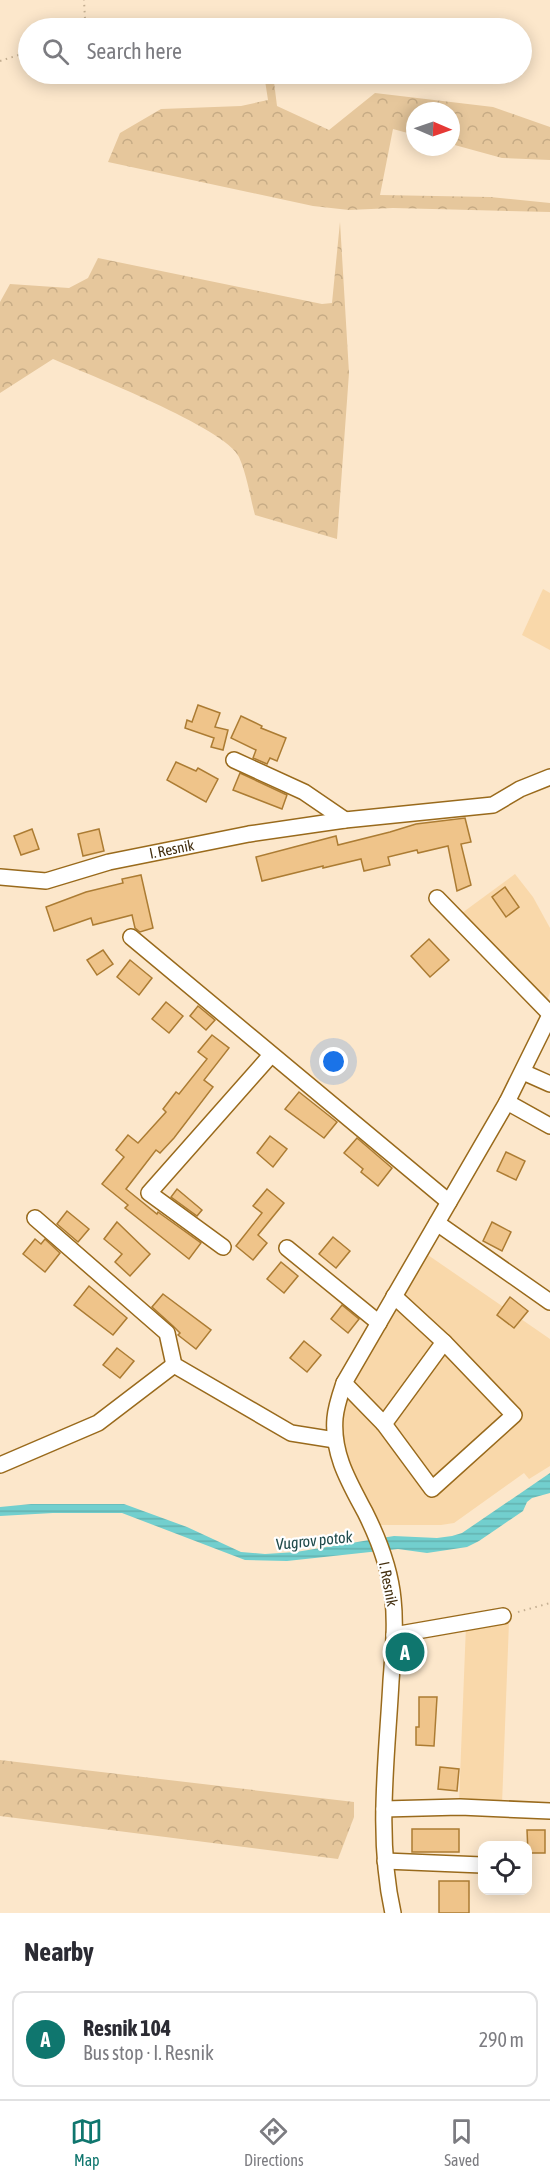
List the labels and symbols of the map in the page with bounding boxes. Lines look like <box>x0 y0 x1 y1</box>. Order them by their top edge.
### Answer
north arrow <box>406 102 460 156</box>
street label: I. Resnik <box>148 836 196 862</box>
your location <box>319 1047 348 1076</box>
water label: Vugrov potok <box>275 1527 354 1554</box>
street label: I. Resnik <box>376 1560 401 1608</box>
pin: A <box>386 1630 424 1674</box>

